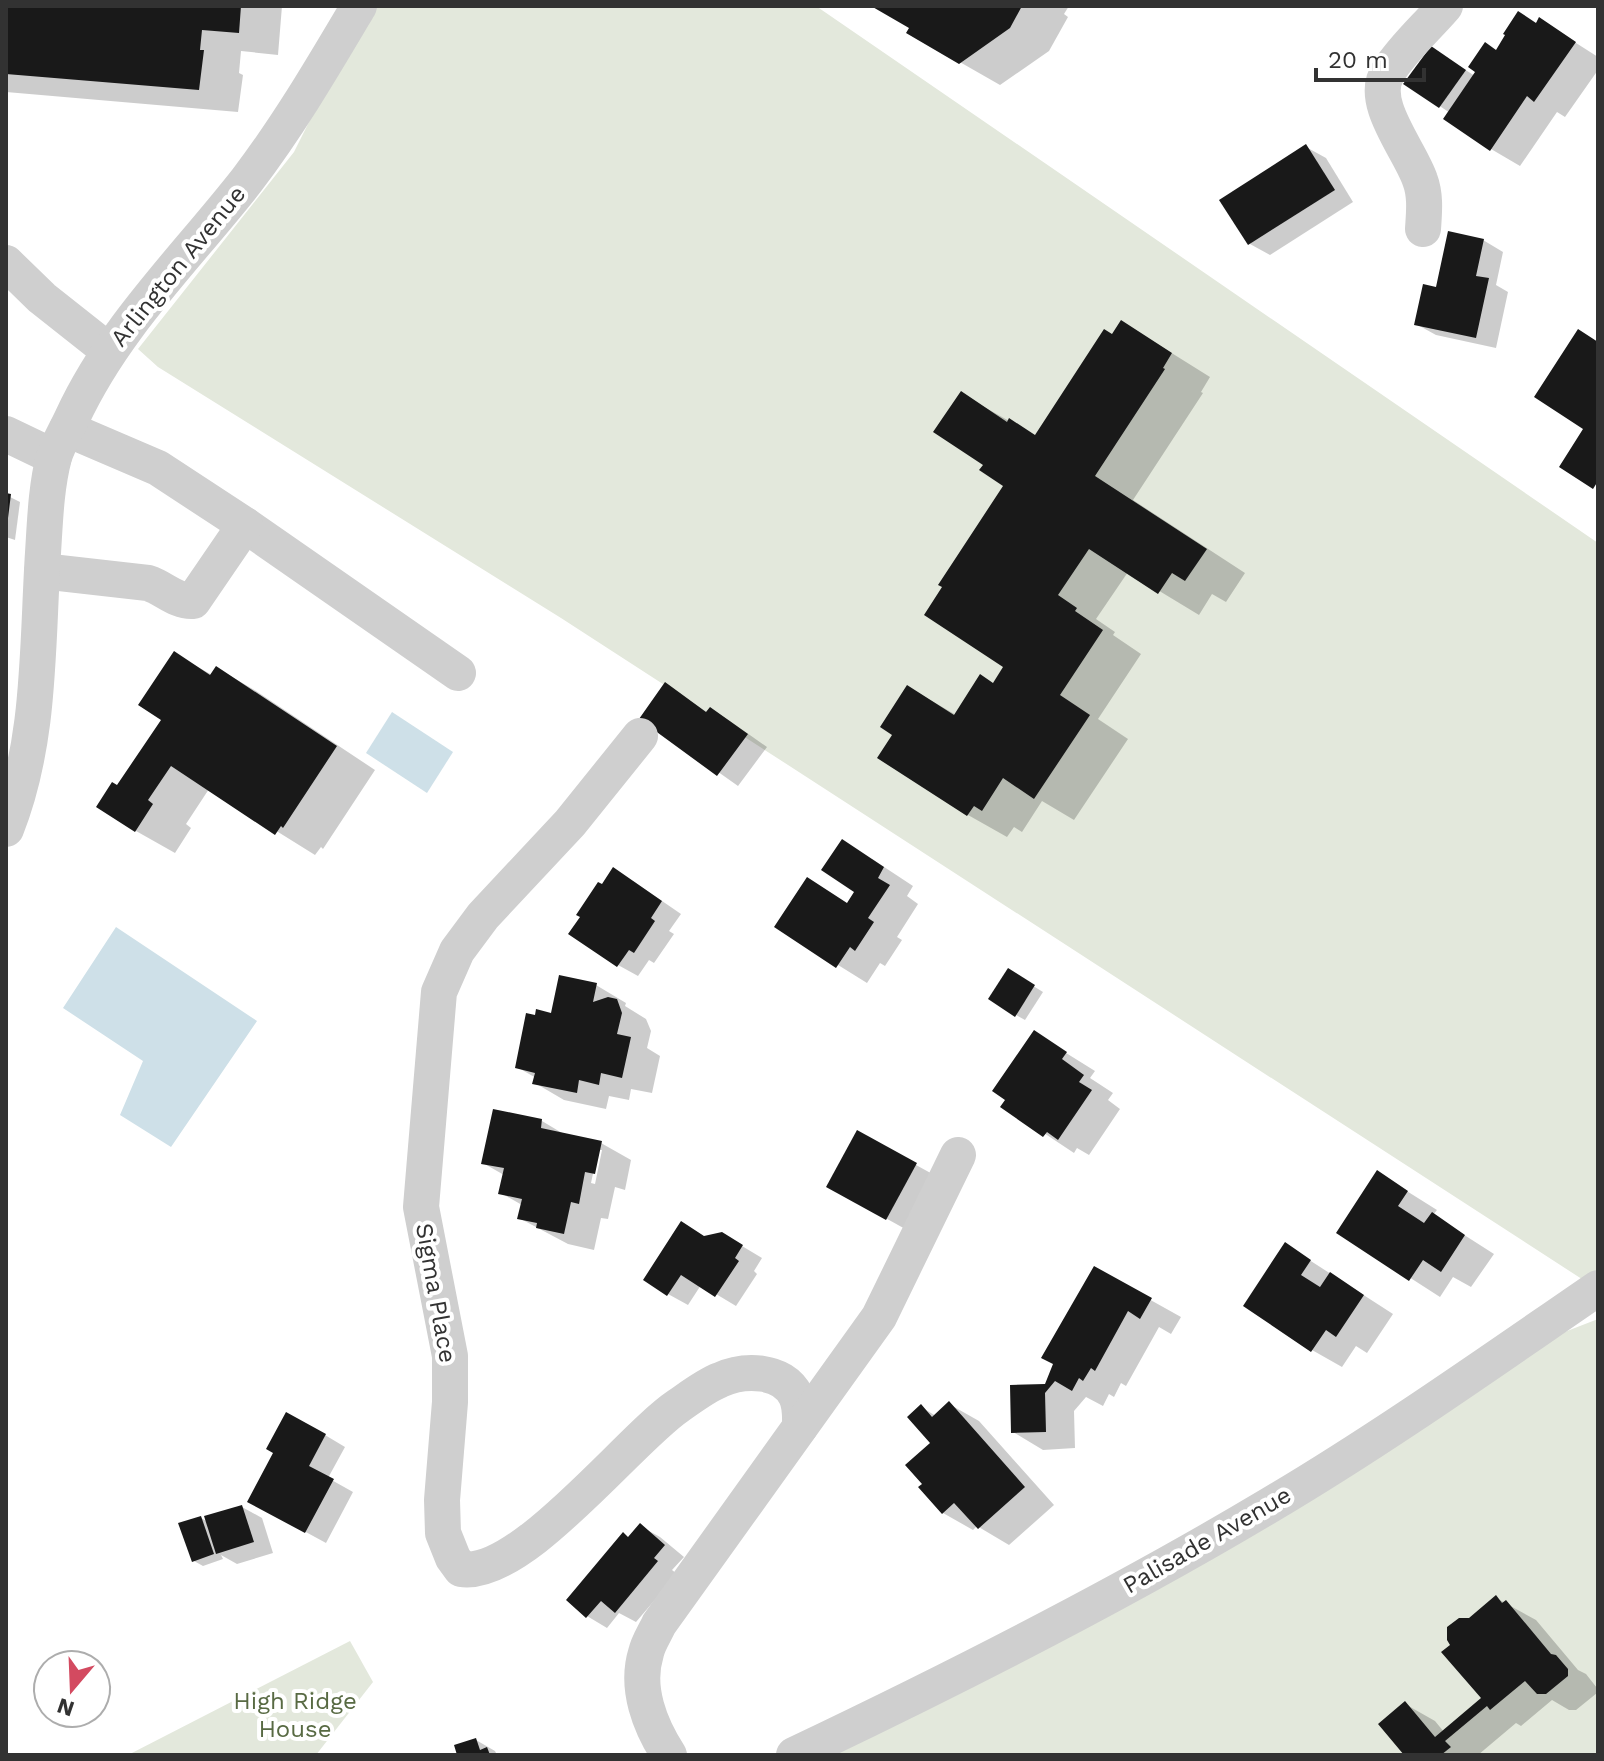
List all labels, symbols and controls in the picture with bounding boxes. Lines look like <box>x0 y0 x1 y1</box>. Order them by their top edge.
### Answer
scale bar <box>1316 32 1424 82</box>
text: 20 m <box>1328 46 1388 74</box>
street label: Arlington Avenue <box>105 180 251 352</box>
street label: Sigma Place <box>410 1221 462 1365</box>
street label: Palisade Avenue <box>1118 1481 1296 1599</box>
north arrow <box>32 1649 112 1729</box>
park label: High Ridge House <box>233 1687 357 1743</box>
text: N <box>54 1693 77 1722</box>

